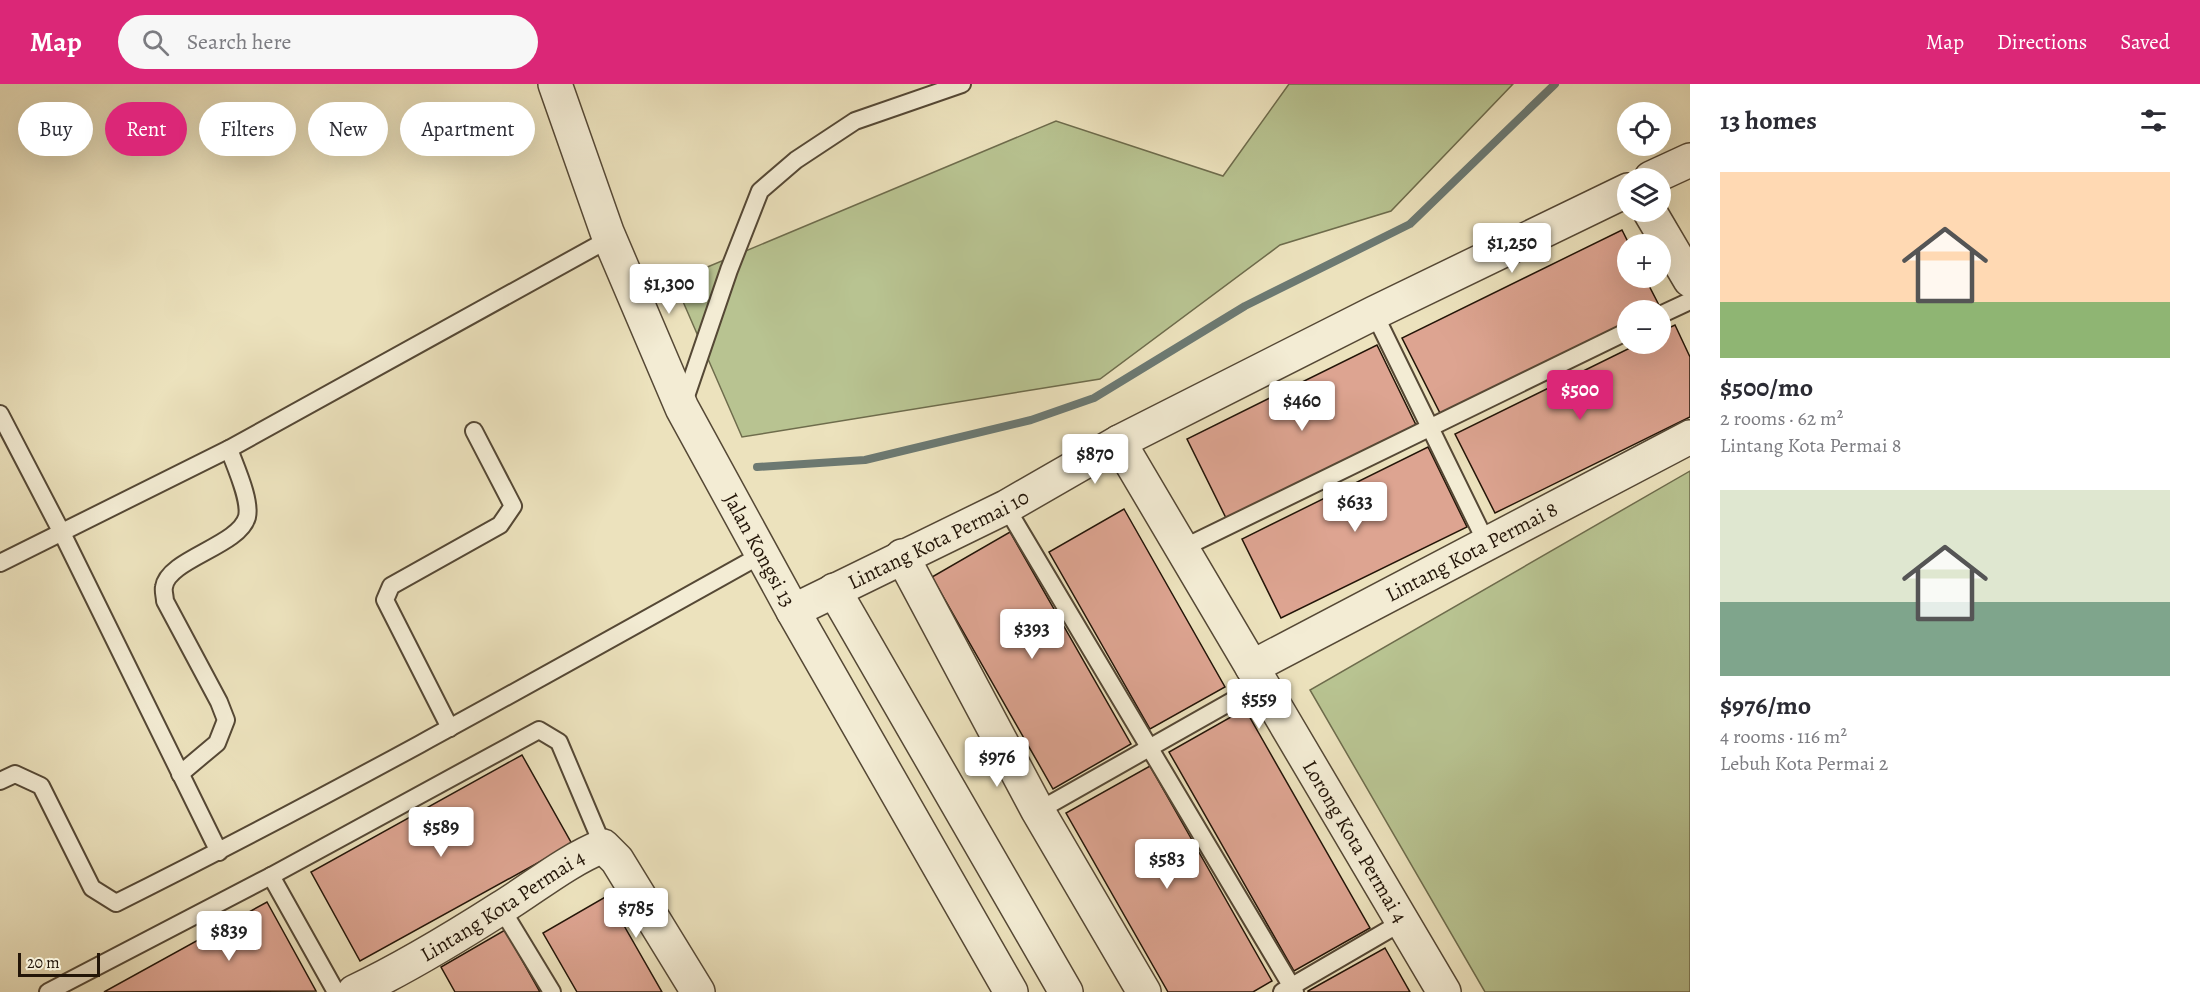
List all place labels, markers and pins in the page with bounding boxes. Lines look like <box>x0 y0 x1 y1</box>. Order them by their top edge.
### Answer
pin: $1,250 <box>1463 223 1561 274</box>
pin: $1,300 <box>620 264 718 315</box>
pin: $500 <box>1544 370 1616 421</box>
pin: $460 <box>1266 381 1338 432</box>
pin: $870 <box>1059 434 1131 485</box>
pin: $633 <box>1319 482 1391 533</box>
pin: $393 <box>996 609 1068 660</box>
pin: $559 <box>1223 679 1295 730</box>
pin: $976 <box>961 737 1033 788</box>
pin: $589 <box>405 807 477 858</box>
pin: $583 <box>1131 839 1203 890</box>
pin: $785 <box>600 888 672 939</box>
pin: $839 <box>193 911 265 962</box>

